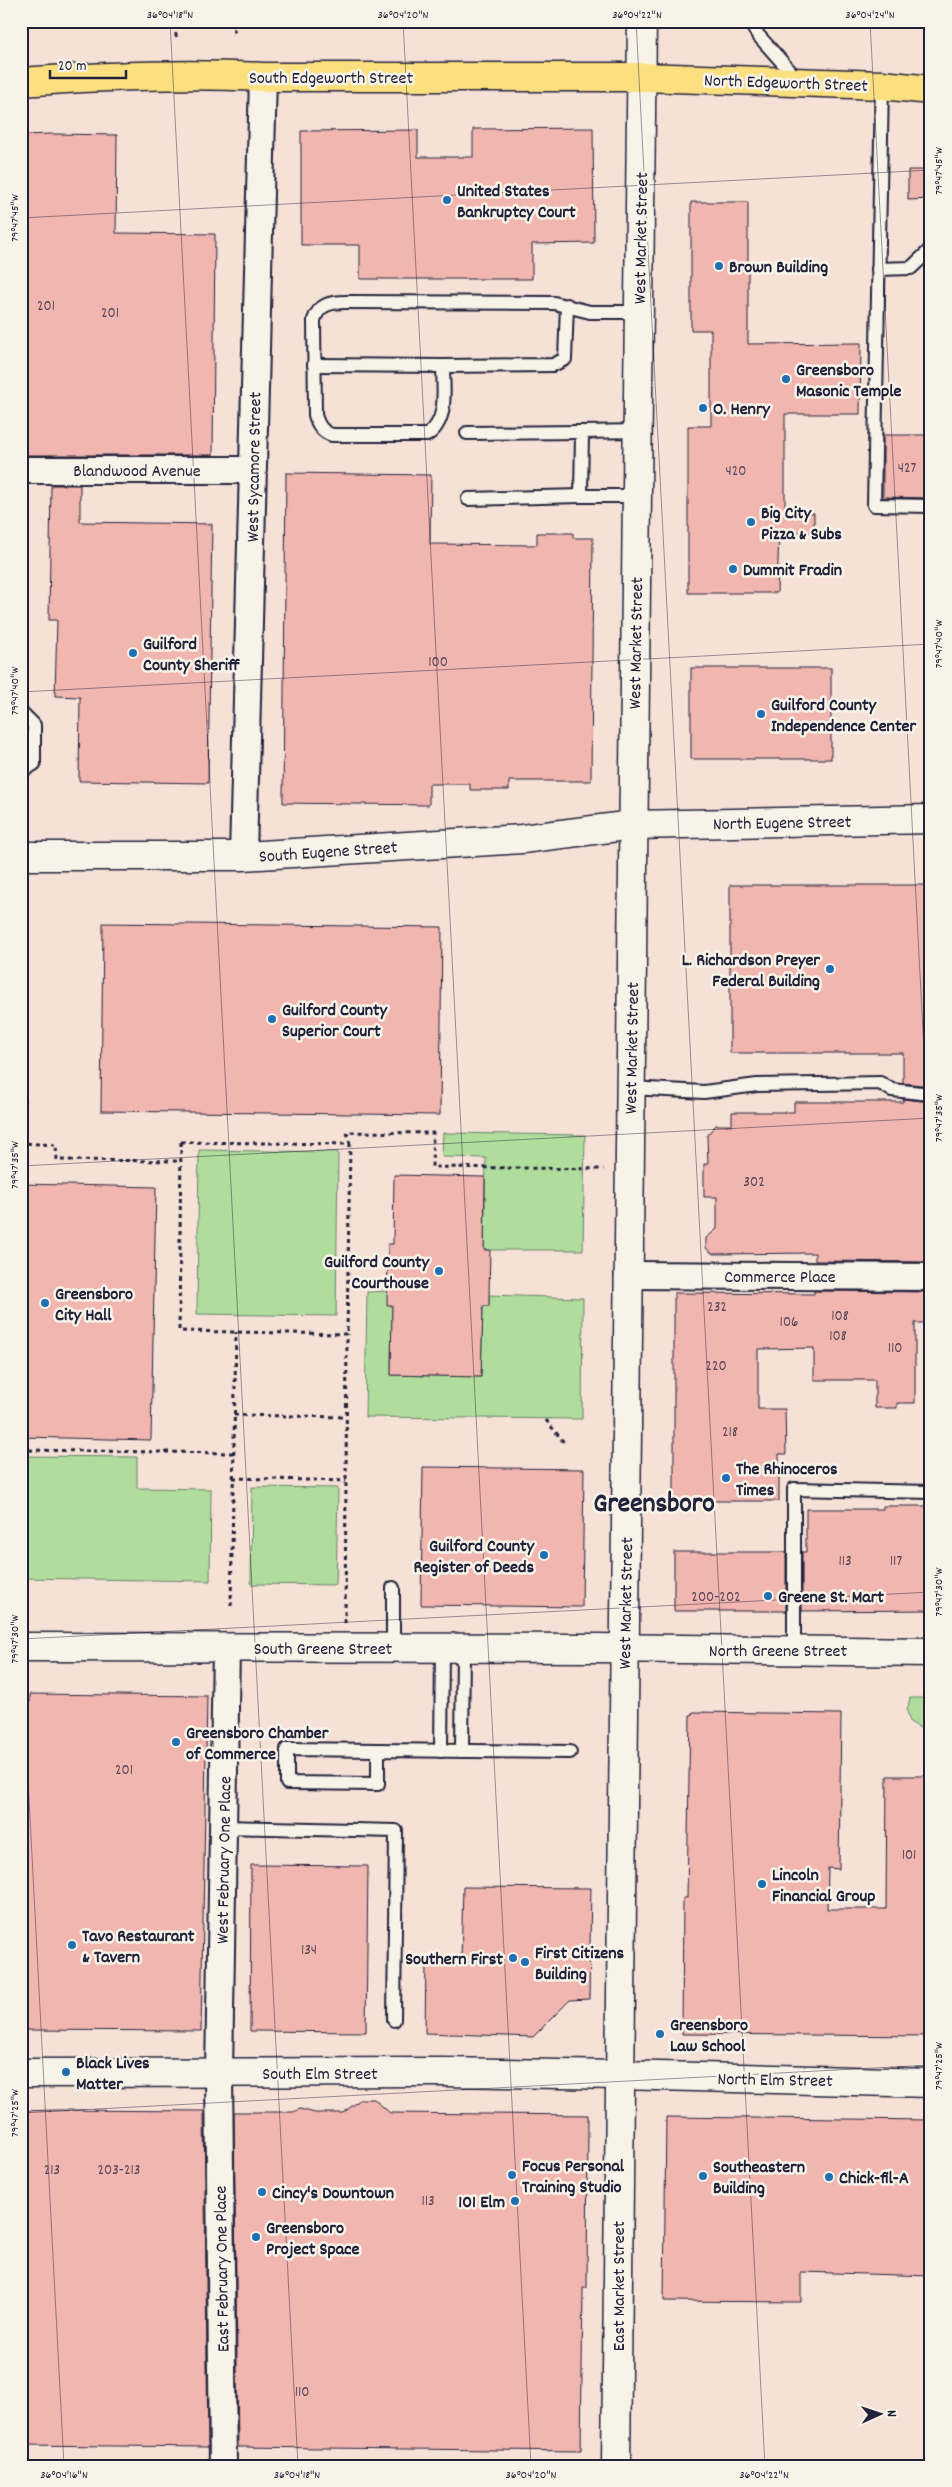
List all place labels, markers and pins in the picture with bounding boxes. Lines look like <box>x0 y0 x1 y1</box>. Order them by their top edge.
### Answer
place label: United States Bankruptcy Court <box>457 180 576 226</box>
marker: United States Bankruptcy Court <box>441 194 453 206</box>
place label: Brown Building <box>729 256 828 281</box>
marker: Brown Building <box>713 260 725 272</box>
place label: Greensboro Masonic Temple <box>796 359 902 405</box>
marker: Greensboro Masonic Temple <box>780 373 792 385</box>
place label: O. Henry <box>713 398 771 423</box>
marker: O. Henry <box>697 402 709 414</box>
place label: Big City Pizza & Subs <box>761 502 842 548</box>
marker: Big City Pizza & Subs <box>745 516 757 528</box>
place label: Dummit Fradin <box>743 559 842 584</box>
marker: Dummit Fradin <box>727 563 739 575</box>
place label: Guilford County Sheriff <box>143 633 240 679</box>
marker: Guilford County Sheriff <box>127 647 139 659</box>
place label: Guilford County Independence Center <box>771 694 916 740</box>
marker: Guilford County Independence Center <box>755 708 767 720</box>
place label: L. Richardson Preyer Federal Building <box>682 949 820 995</box>
marker: L. Richardson Preyer Federal Building <box>824 963 836 975</box>
place label: Guilford County Superior Court <box>282 999 388 1045</box>
marker: Guilford County Superior Court <box>266 1013 278 1025</box>
place label: Guilford County Courthouse <box>324 1251 430 1297</box>
marker: Guilford County Courthouse <box>433 1265 445 1277</box>
place label: Greensboro City Hall <box>55 1283 133 1329</box>
marker: Greensboro City Hall <box>39 1297 51 1309</box>
place label: The Rhinoceros Times <box>736 1458 838 1504</box>
marker: The Rhinoceros Times <box>720 1472 732 1484</box>
place label: Guilford County Register of Deeds <box>414 1535 535 1581</box>
marker: Guilford County Register of Deeds <box>538 1549 550 1561</box>
place label: Greene St. Mart <box>778 1586 884 1611</box>
marker: Greene St. Mart <box>762 1590 774 1602</box>
place label: Greensboro Chamber of Commerce <box>186 1722 329 1768</box>
marker: Greensboro Chamber of Commerce <box>170 1736 182 1748</box>
place label: Lincoln Financial Group <box>772 1864 876 1910</box>
marker: Lincoln Financial Group <box>756 1878 768 1890</box>
place label: Tavo Restaurant & Tavern <box>82 1925 195 1971</box>
marker: Tavo Restaurant & Tavern <box>66 1939 78 1951</box>
place label: First Citizens Building <box>535 1942 625 1988</box>
place label: Southern First <box>405 1948 503 1973</box>
marker: Southern First <box>507 1952 519 1964</box>
marker: First Citizens Building <box>519 1956 531 1968</box>
place label: Greensboro Law School <box>670 2014 748 2060</box>
marker: Greensboro Law School <box>654 2028 666 2040</box>
place label: Black Lives Matter <box>76 2052 150 2098</box>
marker: Black Lives Matter <box>60 2066 72 2078</box>
place label: Focus Personal Training Studio <box>522 2155 625 2201</box>
place label: Southeastern Building <box>713 2156 805 2202</box>
place label: Chick-fil-A <box>839 2167 909 2192</box>
marker: Focus Personal Training Studio <box>506 2169 518 2181</box>
marker: Southeastern Building <box>697 2170 709 2182</box>
marker: Chick-fil-A <box>823 2171 835 2183</box>
place label: Cincy's Downtown <box>272 2182 394 2207</box>
marker: Cincy's Downtown <box>256 2186 268 2198</box>
place label: 101 Elm <box>458 2191 505 2216</box>
marker: 101 Elm <box>509 2195 521 2207</box>
place label: Greensboro Project Space <box>266 2217 359 2263</box>
marker: Greensboro Project Space <box>250 2231 262 2243</box>

